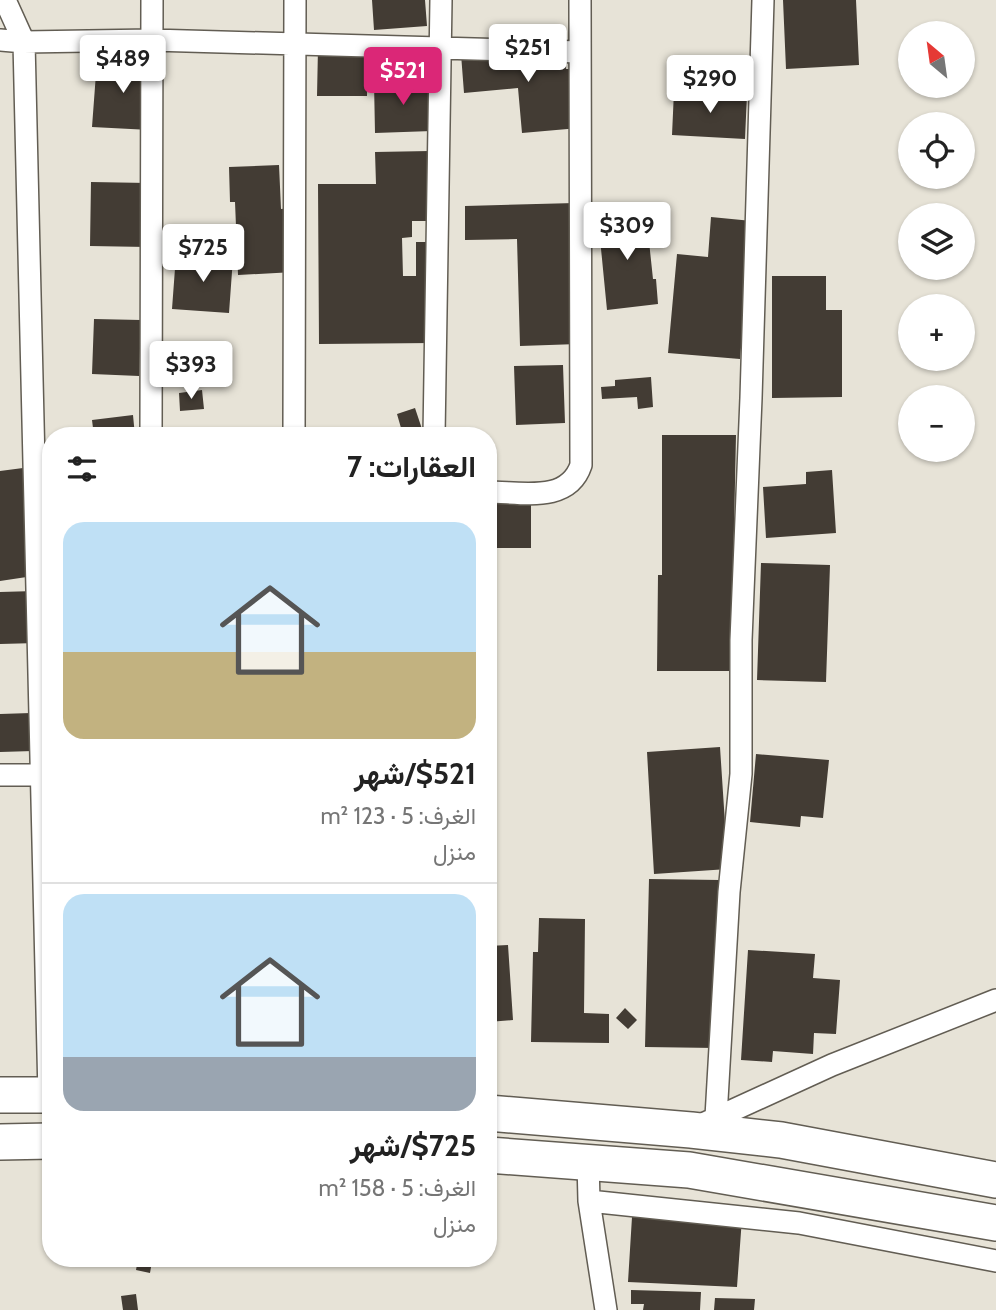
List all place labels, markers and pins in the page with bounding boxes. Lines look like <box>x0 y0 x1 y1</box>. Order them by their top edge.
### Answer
pin: $251 <box>487 24 569 84</box>
pin: $489 <box>82 36 164 95</box>
pin: $521 <box>362 48 444 107</box>
pin: $290 <box>669 55 751 115</box>
pin: $309 <box>586 202 668 262</box>
pin: $725 <box>162 224 244 284</box>
pin: $393 <box>150 342 232 401</box>

